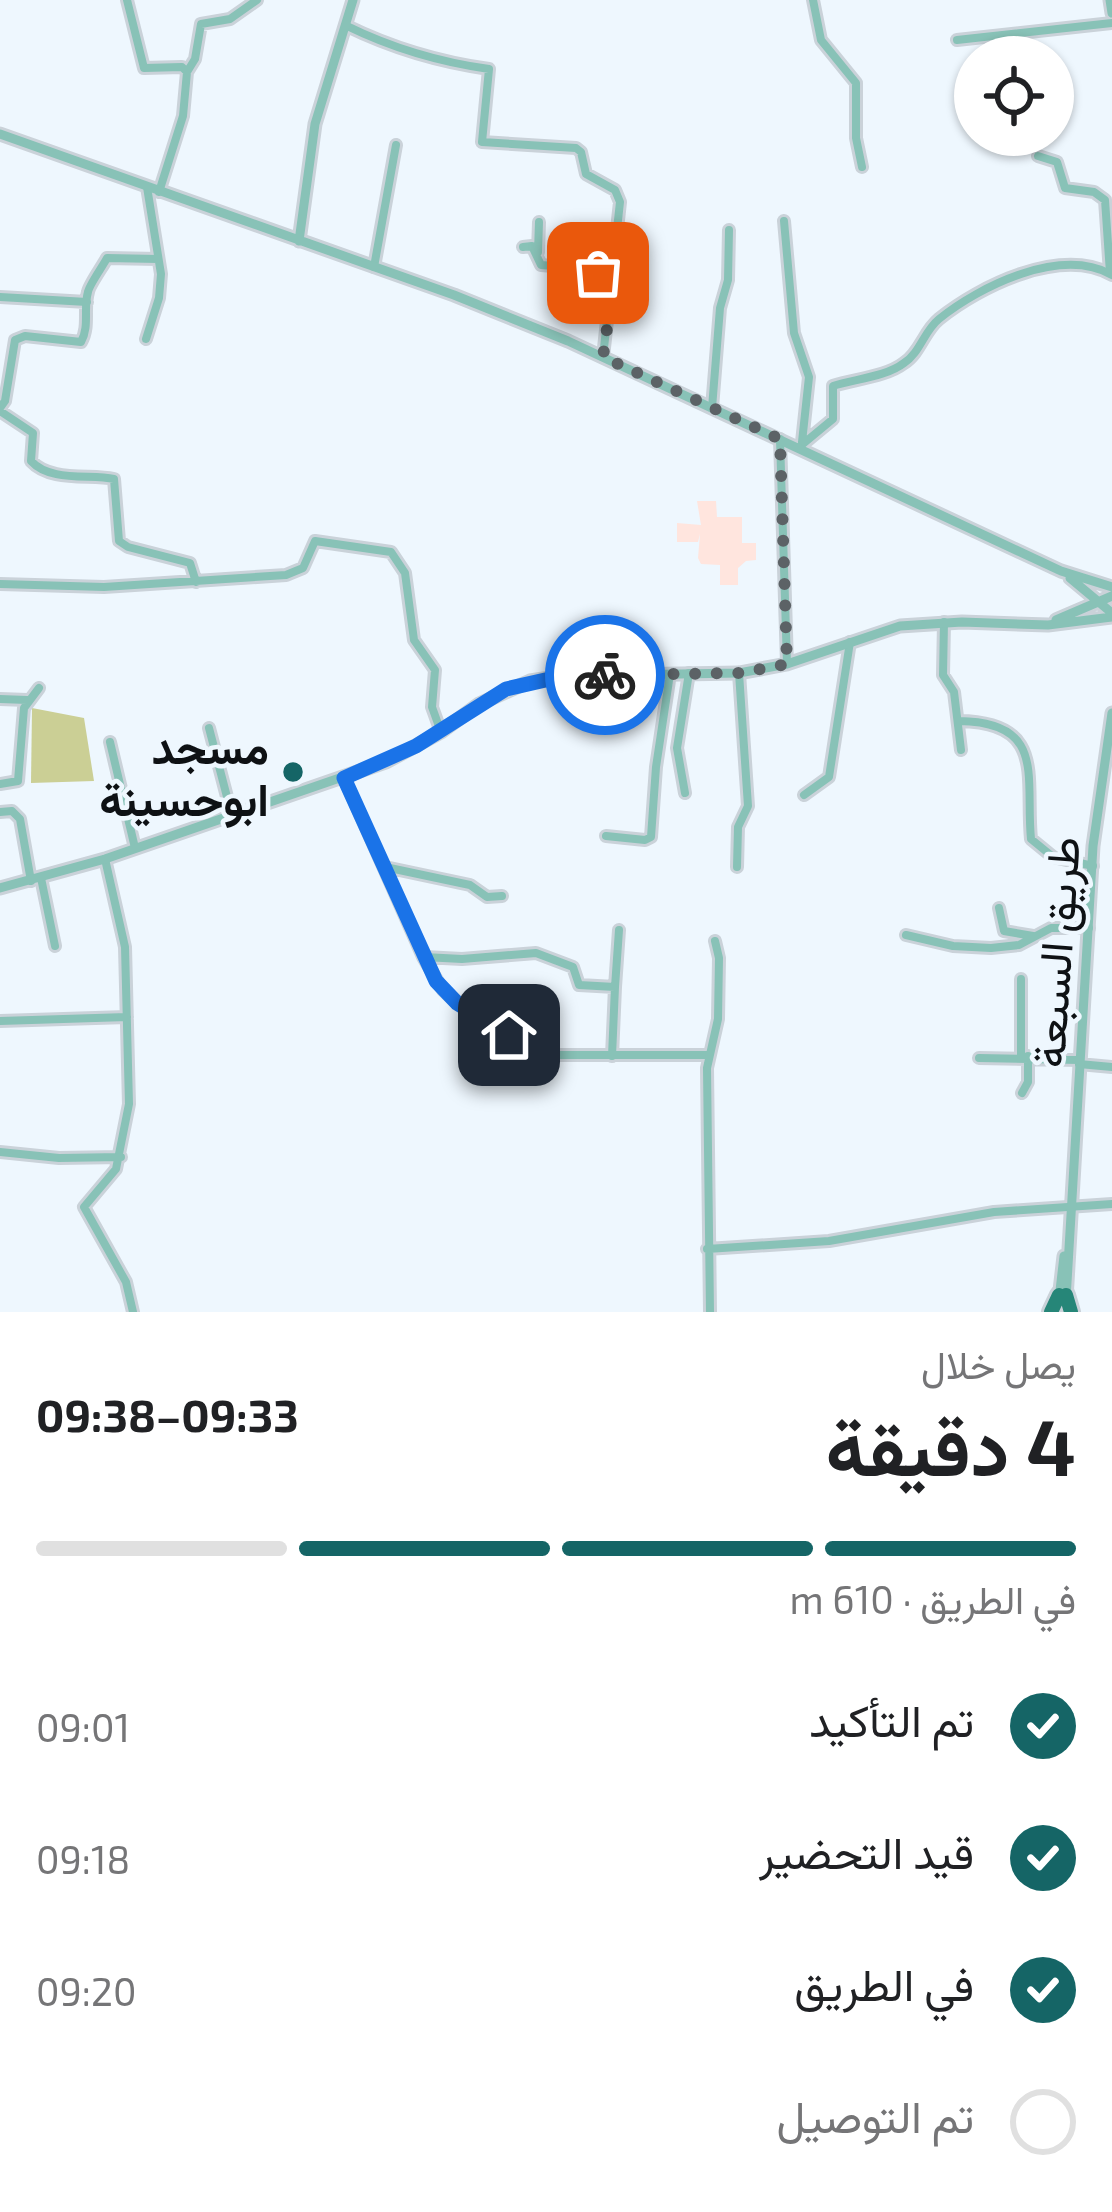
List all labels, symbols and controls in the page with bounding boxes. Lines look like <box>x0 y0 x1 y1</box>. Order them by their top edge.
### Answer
map controls <box>954 36 1074 156</box>
button: locate <box>954 36 1074 156</box>
pin <box>547 222 649 324</box>
icon: bag <box>565 240 631 306</box>
courier <box>545 615 665 735</box>
icon: bike <box>572 642 638 708</box>
place label: مسجد ابوحسينة <box>99 719 269 828</box>
marker: مسجد ابوحسينة <box>280 759 306 785</box>
street label: طريق السبعة <box>1019 835 1092 1070</box>
pin <box>458 984 560 1086</box>
icon: home <box>476 1002 542 1068</box>
text: يصل خلال <box>921 1340 1076 1387</box>
text: 09:33–09:38 <box>36 1387 299 1441</box>
text: 4 دقيقة <box>826 1398 1076 1492</box>
text: في الطريق · 610 m <box>789 1575 1076 1622</box>
text: تم التأكيد <box>809 1692 974 1746</box>
icon: check <box>1010 1693 1076 1759</box>
text: 09:01 <box>36 1703 130 1750</box>
text: قيد التحضير <box>759 1824 974 1878</box>
icon: check <box>1010 1825 1076 1891</box>
text: 09:18 <box>36 1835 130 1882</box>
text: في الطريق <box>794 1956 974 2010</box>
icon: check <box>1010 1957 1076 2023</box>
text: 09:20 <box>36 1967 136 2014</box>
text: تم التوصيل <box>776 2088 974 2142</box>

